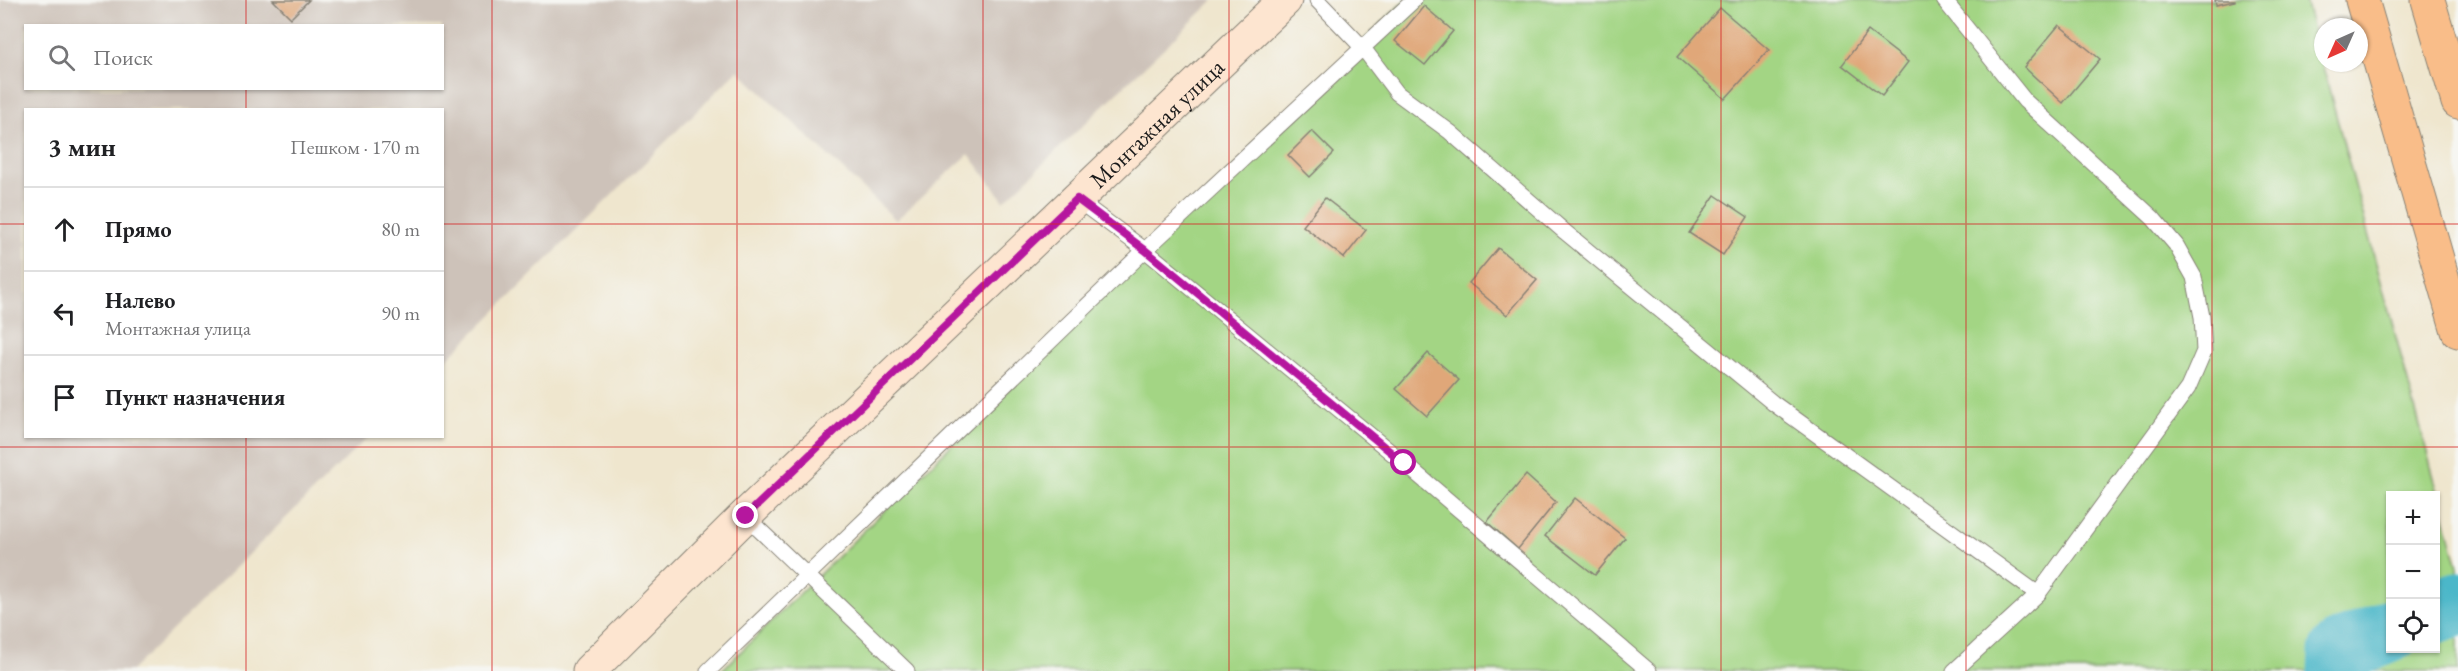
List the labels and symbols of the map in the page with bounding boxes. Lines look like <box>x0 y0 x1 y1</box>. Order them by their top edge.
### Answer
north arrow <box>2314 18 2368 72</box>
street label: Монтажная улица <box>1082 51 1231 195</box>
route start <box>1390 449 1416 475</box>
route end <box>732 502 758 528</box>

